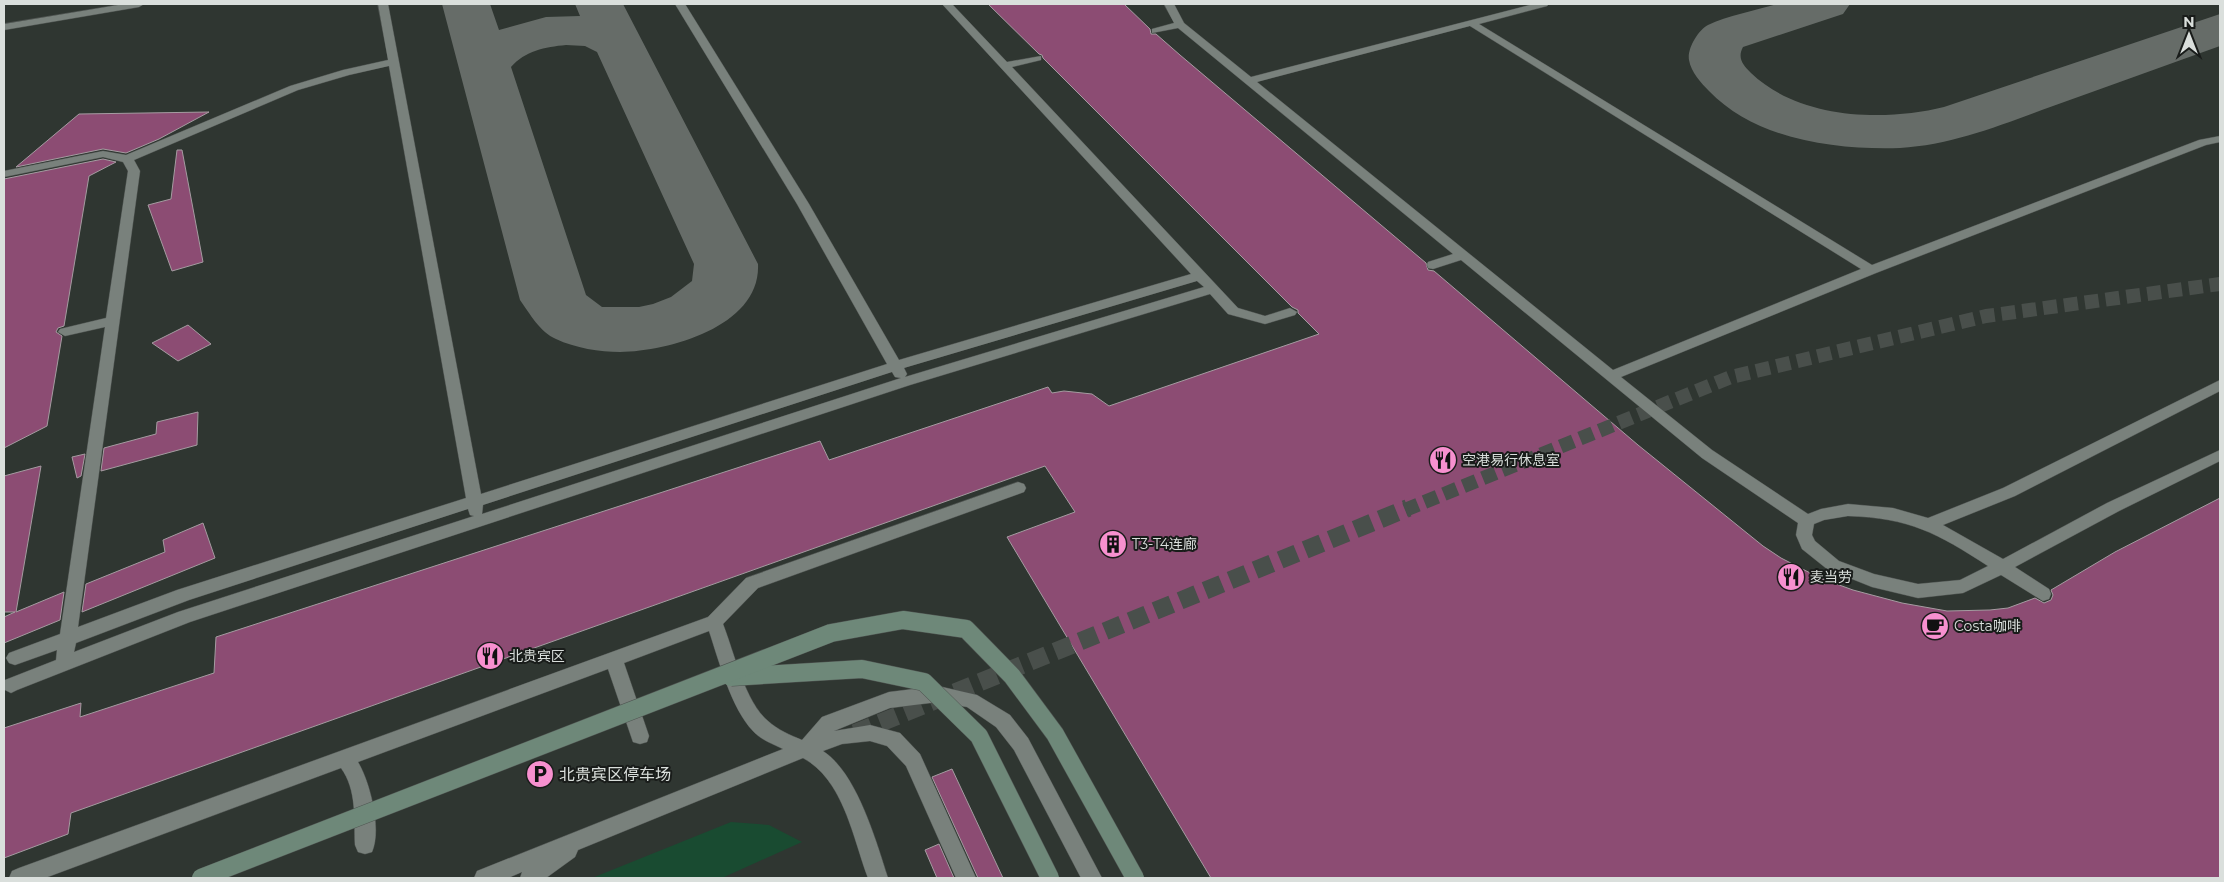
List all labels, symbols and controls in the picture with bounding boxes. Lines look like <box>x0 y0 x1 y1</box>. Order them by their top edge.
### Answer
north arrow <box>2164 10 2214 60</box>
text: N <box>2183 13 2195 31</box>
restaurant icon: 空港易行休息室 <box>1428 445 1458 475</box>
place label: 空港易行休息室 <box>1462 451 1560 469</box>
building icon: T3-T4连廊 <box>1098 529 1128 559</box>
place label: T3-T4连廊 <box>1132 535 1197 553</box>
restaurant icon: 麦当劳 <box>1776 562 1806 592</box>
place label: 麦当劳 <box>1810 568 1852 586</box>
cafe icon: Costa咖啡 <box>1920 611 1950 641</box>
place label: Costa咖啡 <box>1954 617 2021 635</box>
restaurant icon: 北贵宾区 <box>475 641 505 671</box>
place label: 北贵宾区 <box>509 647 565 665</box>
parking icon: 北贵宾区停车场 <box>525 759 555 789</box>
place label: 北贵宾区停车场 <box>559 765 671 784</box>

